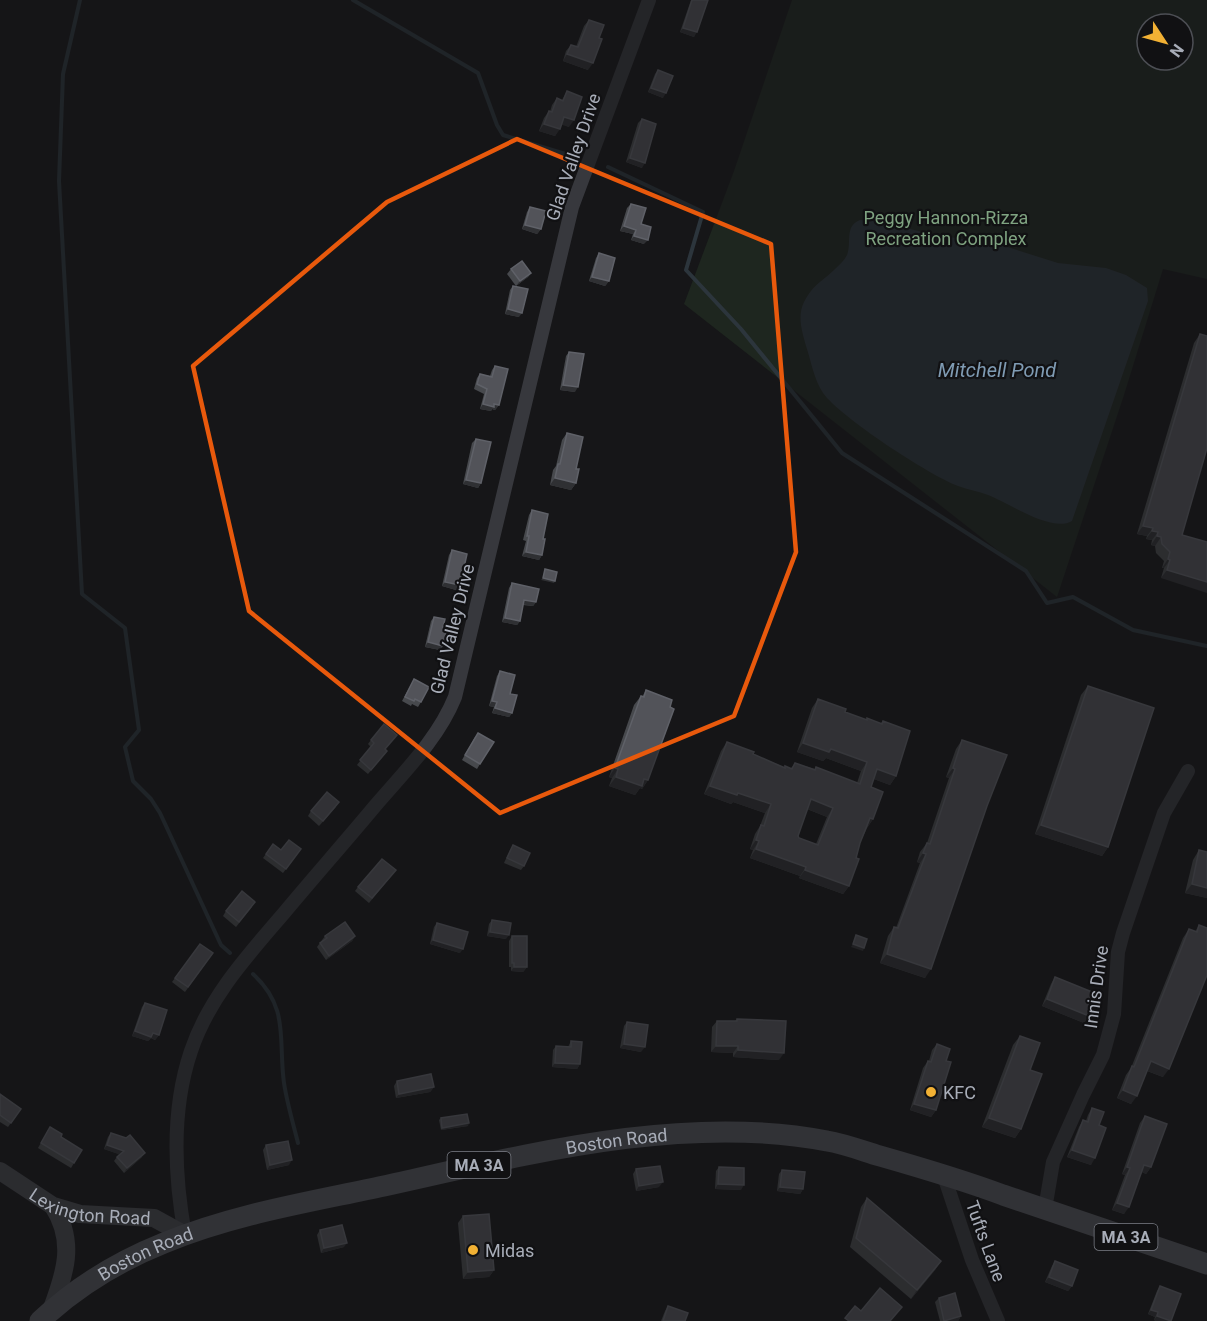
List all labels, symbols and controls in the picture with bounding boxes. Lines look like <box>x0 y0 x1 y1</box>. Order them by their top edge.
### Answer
north arrow <box>1135 12 1195 72</box>
text: N <box>1166 40 1188 61</box>
street label: Glad Valley Drive <box>541 90 605 224</box>
park label: Peggy Hannon-Rizza Recreation Complex <box>864 207 1028 249</box>
water label: Mitchell Pond <box>938 358 1057 382</box>
street label: Glad Valley Drive <box>426 562 478 696</box>
street label: Innis Drive <box>1080 944 1112 1030</box>
place label: KFC <box>943 1082 976 1103</box>
marker: KFC <box>924 1085 938 1099</box>
street label: Boston Road <box>564 1124 668 1158</box>
road number: MA 3A <box>448 1152 510 1178</box>
street label: Lexington Road <box>26 1183 151 1228</box>
street label: Tufts Lane <box>962 1198 1010 1284</box>
street label: Boston Road <box>94 1222 196 1285</box>
road number: MA 3A <box>1094 1224 1158 1250</box>
place label: Midas <box>485 1240 534 1261</box>
marker: Midas <box>466 1243 480 1257</box>

